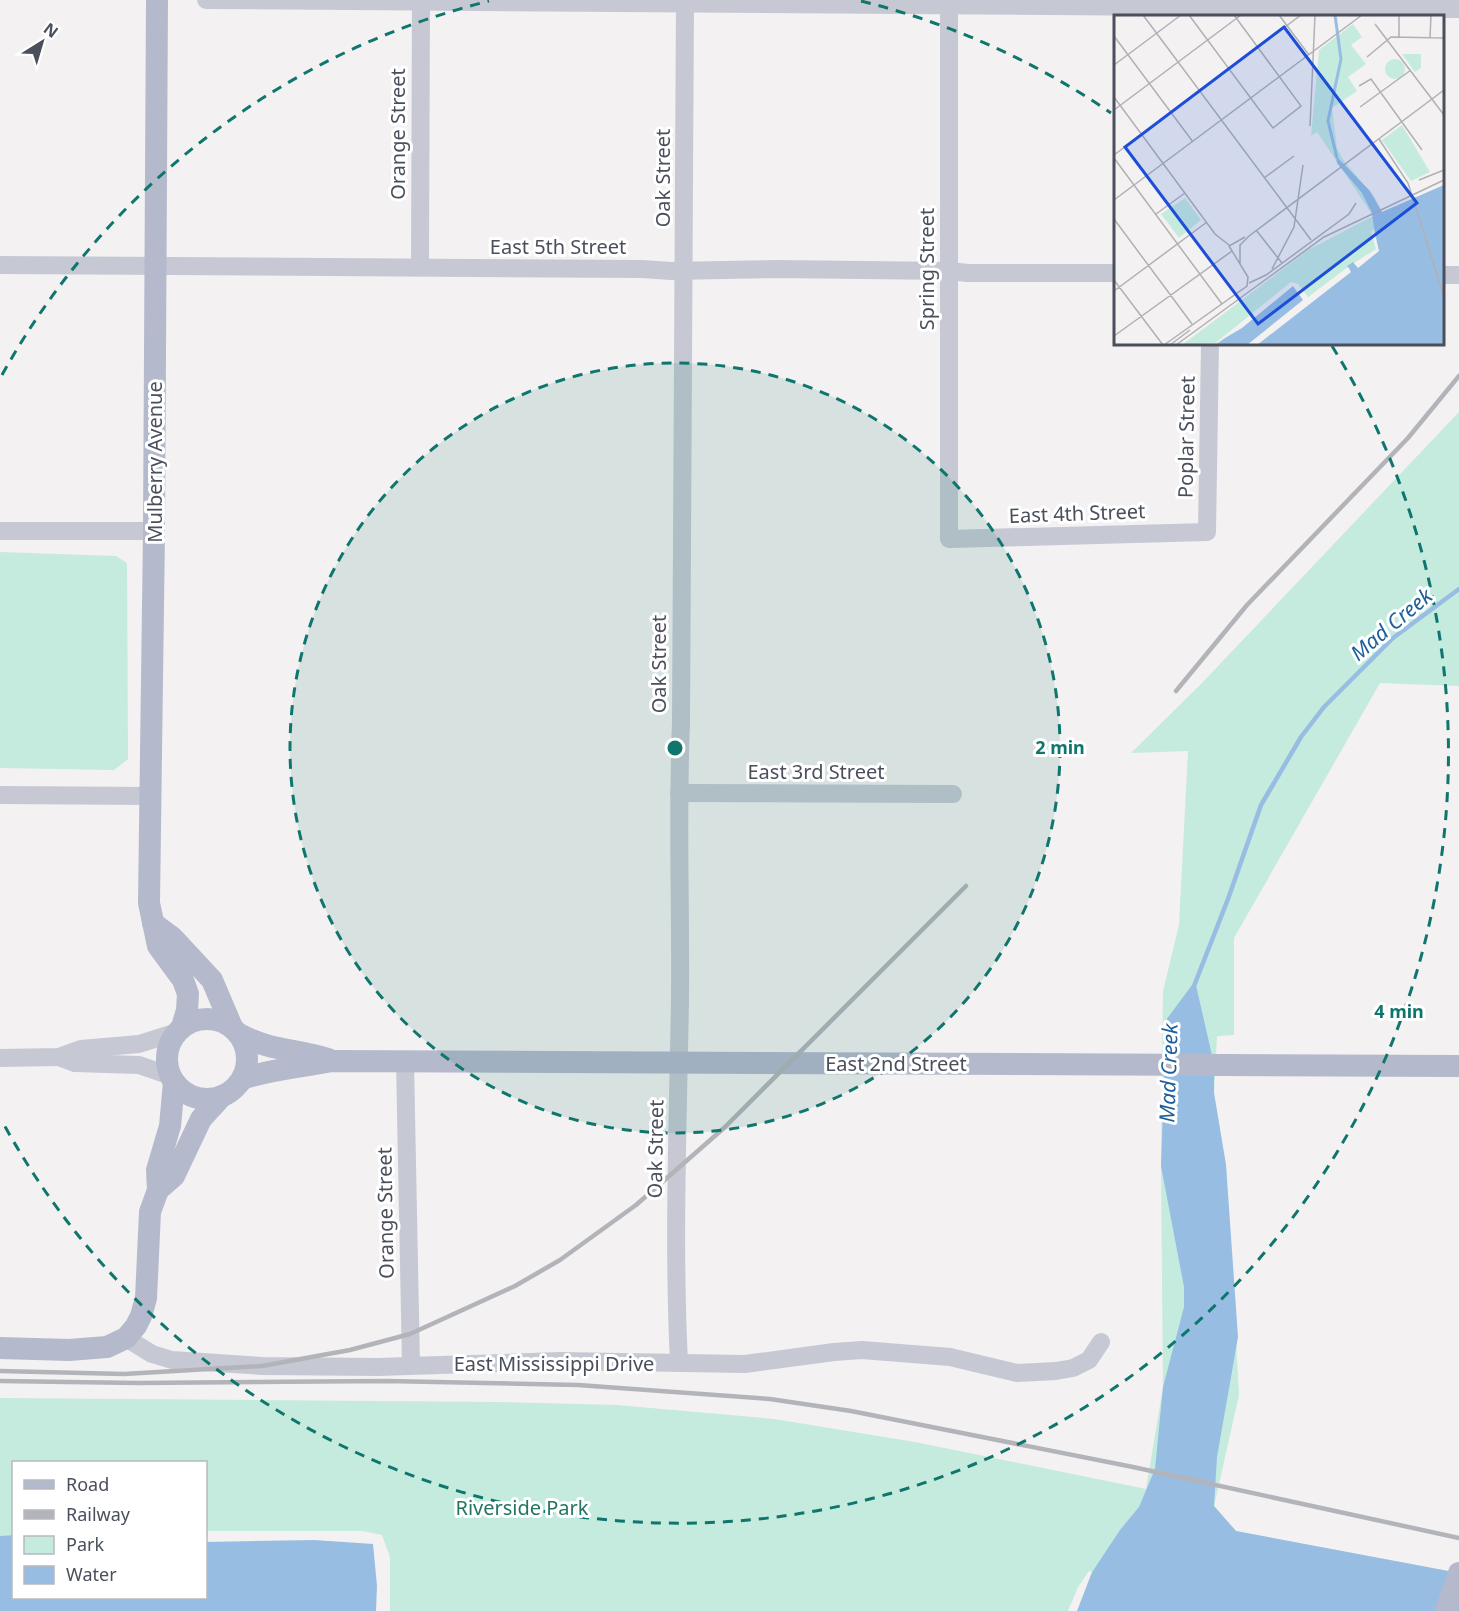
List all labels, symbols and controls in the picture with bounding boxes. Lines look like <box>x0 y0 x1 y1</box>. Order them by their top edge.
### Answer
north arrow <box>12 12 72 72</box>
inset map <box>1114 15 1444 345</box>
text: N <box>39 17 63 43</box>
street label: Orange Street <box>384 68 411 200</box>
street label: Oak Street <box>649 129 676 227</box>
street label: Spring Street <box>913 208 940 330</box>
street label: East 5th Street <box>490 233 626 260</box>
street label: Poplar Street <box>1171 376 1201 498</box>
street label: Mulberry Avenue <box>141 381 168 543</box>
street label: East 4th Street <box>1008 497 1146 529</box>
water label: Mad Creek <box>1344 580 1439 666</box>
street label: Oak Street <box>645 615 672 713</box>
text: 2 min <box>1035 735 1085 759</box>
centre of rings <box>665 738 685 758</box>
street label: East 3rd Street <box>748 758 884 785</box>
text: 4 min <box>1374 999 1424 1023</box>
water label: Mad Creek <box>1152 1022 1184 1123</box>
street label: East 2nd Street <box>825 1050 967 1077</box>
street label: Oak Street <box>641 1099 669 1199</box>
street label: Orange Street <box>370 1147 400 1279</box>
street label: East Mississippi Drive <box>454 1350 654 1377</box>
legend <box>12 1461 207 1599</box>
text: Road <box>66 1472 109 1496</box>
park label: Riverside Park <box>455 1494 589 1521</box>
text: Railway <box>66 1502 131 1526</box>
text: Park <box>66 1532 104 1556</box>
text: Water <box>66 1562 117 1586</box>

